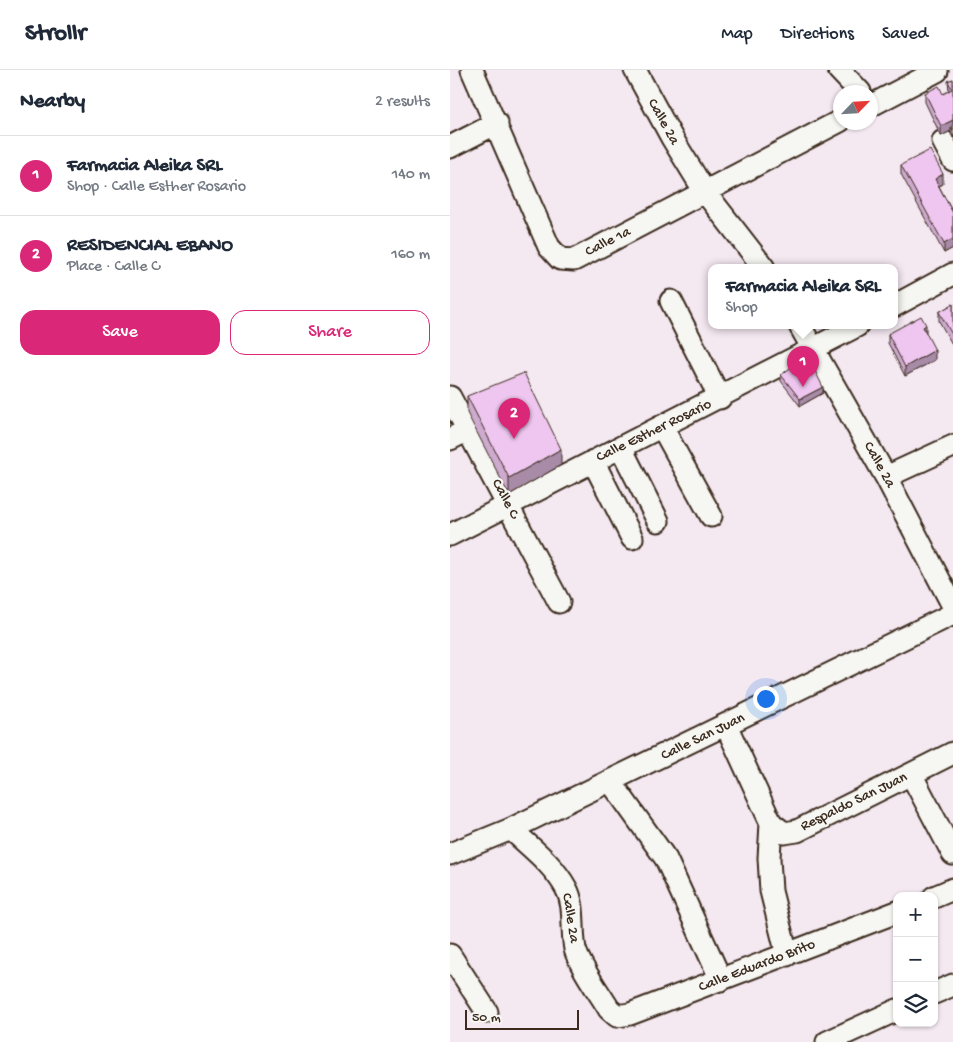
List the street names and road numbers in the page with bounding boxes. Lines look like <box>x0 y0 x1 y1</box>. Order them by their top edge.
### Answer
street label: Calle 2a <box>643 96 683 149</box>
street label: Calle 1a <box>582 223 634 261</box>
street label: Calle Esther Rosario <box>593 395 715 467</box>
street label: Calle 2a <box>859 439 899 492</box>
street label: Calle C <box>487 476 523 523</box>
street label: Calle San Juan <box>658 709 748 765</box>
street label: Respaldo San Juan <box>798 768 910 836</box>
street label: Calle 2a <box>557 892 583 945</box>
street label: Calle Eduardo Brito <box>696 935 818 997</box>

